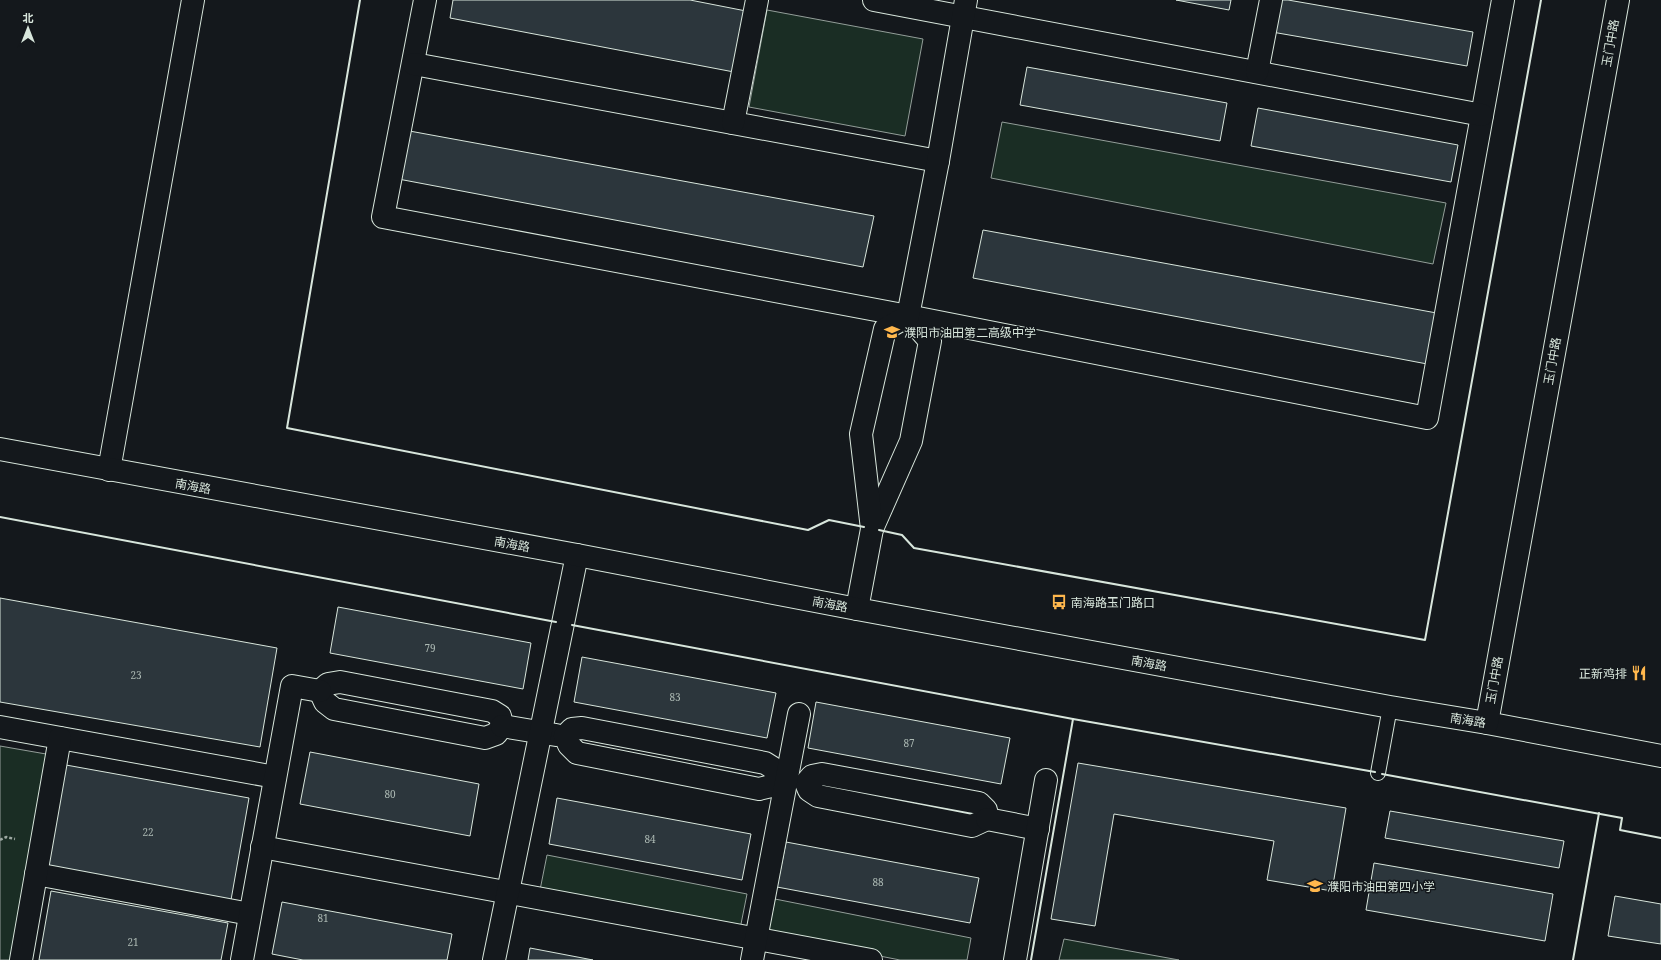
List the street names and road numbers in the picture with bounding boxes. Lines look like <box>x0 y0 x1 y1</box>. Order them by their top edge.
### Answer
street label: 玉门中路 <box>1597 18 1623 68</box>
street label: 玉门中路 <box>1539 336 1565 386</box>
street label: 南海路 <box>174 475 212 497</box>
street label: 南海路 <box>493 533 531 555</box>
street label: 南海路 <box>811 592 849 616</box>
street label: 南海路 <box>1130 652 1168 674</box>
street label: 玉门中路 <box>1481 655 1507 705</box>
street label: 南海路 <box>1449 709 1487 731</box>

